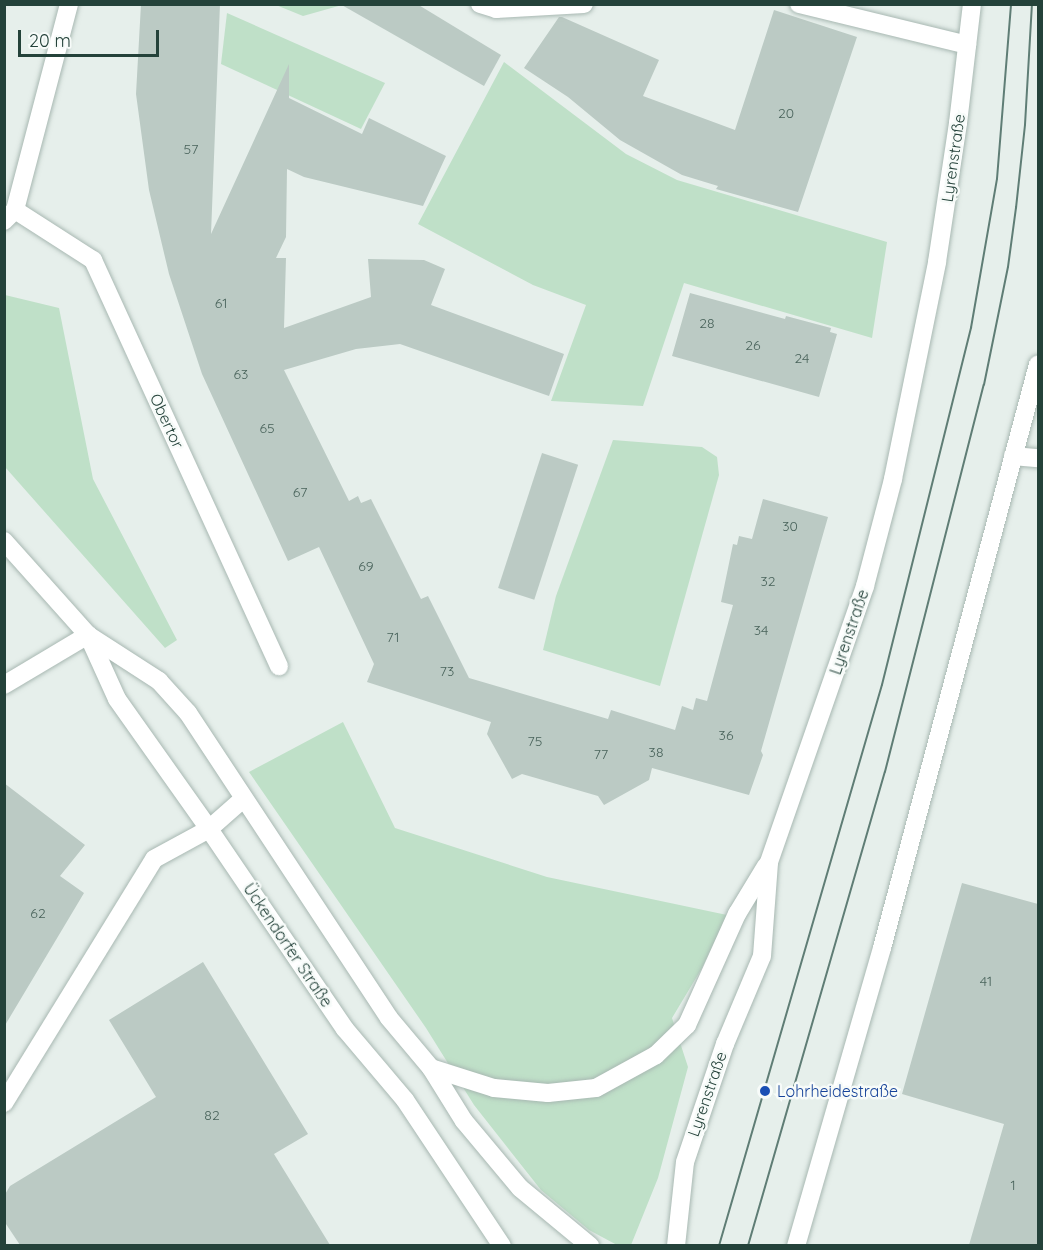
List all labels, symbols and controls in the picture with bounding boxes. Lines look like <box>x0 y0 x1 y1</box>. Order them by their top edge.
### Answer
scale bar <box>21 18 162 56</box>
text: 20 m <box>29 29 71 52</box>
house number: 20 <box>778 105 794 121</box>
street label: Lyrenstraße <box>937 113 969 203</box>
house number: 57 <box>184 141 198 157</box>
house number: 61 <box>215 295 227 311</box>
house number: 28 <box>699 315 715 331</box>
house number: 26 <box>745 337 761 353</box>
house number: 24 <box>795 350 809 366</box>
house number: 63 <box>234 366 248 382</box>
street label: Obertor <box>146 391 188 451</box>
house number: 65 <box>259 420 275 436</box>
house number: 67 <box>293 484 307 500</box>
house number: 30 <box>782 518 798 534</box>
house number: 69 <box>358 558 374 574</box>
house number: 32 <box>760 573 776 589</box>
street label: Lyrenstraße <box>825 587 873 677</box>
house number: 34 <box>754 622 768 638</box>
house number: 71 <box>386 629 400 645</box>
house number: 73 <box>440 663 454 679</box>
house number: 36 <box>719 727 733 743</box>
house number: 75 <box>528 733 542 749</box>
house number: 38 <box>649 744 663 760</box>
house number: 77 <box>594 746 608 762</box>
street label: Ückendorfer Straße <box>239 879 337 1011</box>
house number: 62 <box>30 905 46 921</box>
house number: 41 <box>980 973 992 989</box>
street label: Lyrenstraße <box>683 1049 731 1139</box>
place label: Lohrheidestraße <box>777 1081 898 1101</box>
marker: Lohrheidestraße <box>758 1084 772 1098</box>
house number: 82 <box>204 1107 220 1123</box>
house number: 1 <box>1010 1177 1016 1193</box>

